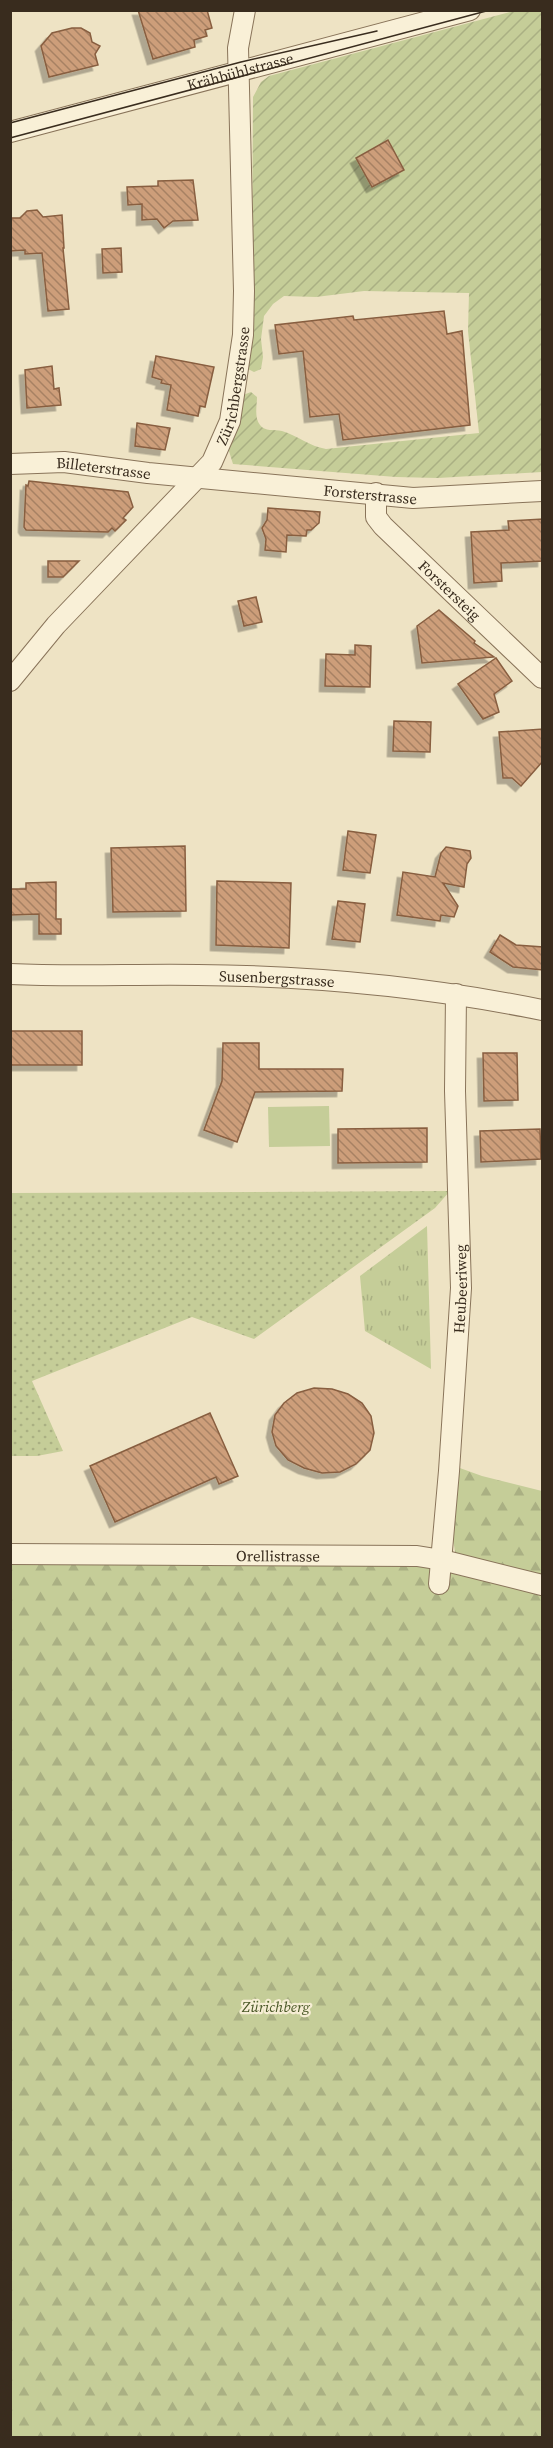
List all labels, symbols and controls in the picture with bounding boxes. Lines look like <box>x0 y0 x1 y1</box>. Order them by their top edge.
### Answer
street label: Krähbühlstrasse <box>184 47 296 95</box>
street label: Zürichbergstrasse <box>210 326 254 448</box>
street label: Billeterstrasse <box>56 451 153 484</box>
street label: Forsterstrasse <box>323 479 418 509</box>
street label: Forstersteig <box>414 555 486 625</box>
street label: Susenbergstrasse <box>219 965 336 991</box>
street label: Heubeeriweg <box>448 1244 472 1334</box>
street label: Orellistrasse <box>236 1545 320 1566</box>
park label: Zürichberg <box>241 1996 311 2017</box>

